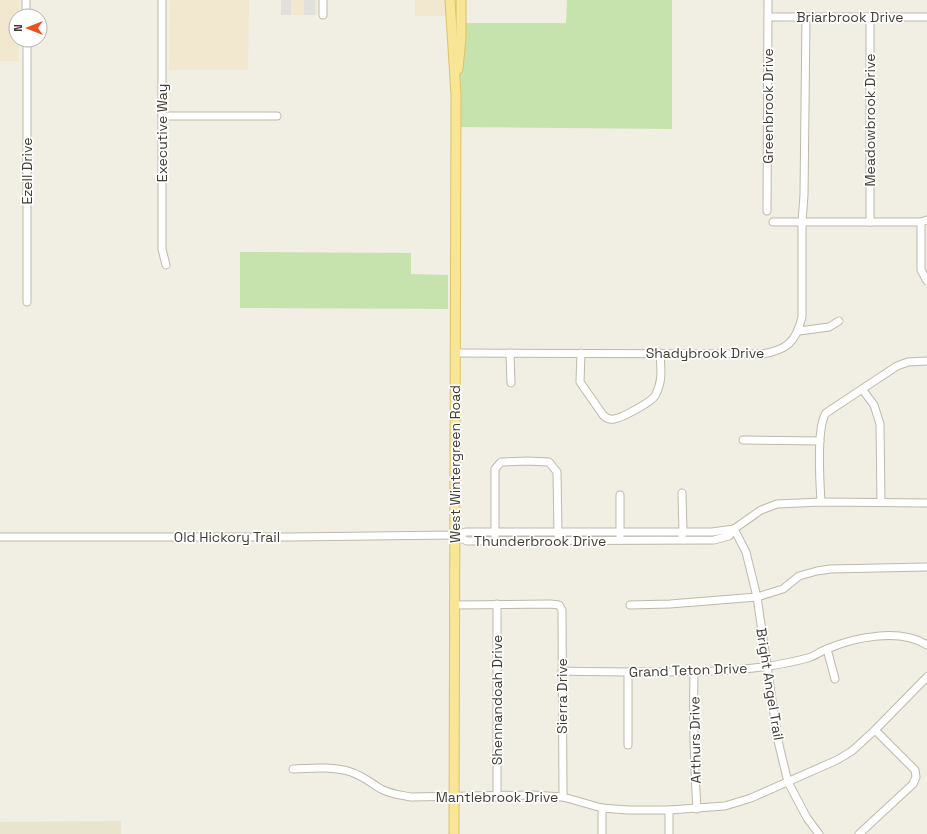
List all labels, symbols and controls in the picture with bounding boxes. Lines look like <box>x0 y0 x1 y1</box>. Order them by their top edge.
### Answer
north arrow <box>8 8 48 48</box>
street label: Briarbrook Drive <box>796 8 904 26</box>
text: N <box>11 24 25 32</box>
street label: Greenbrook Drive <box>759 48 777 164</box>
street label: Meadowbrook Drive <box>861 53 879 187</box>
street label: Executive Way <box>153 84 171 182</box>
street label: Ezell Drive <box>18 137 36 205</box>
street label: Shadybrook Drive <box>646 344 764 362</box>
street label: West Wintergreen Road <box>446 385 464 543</box>
street label: Old Hickory Trail <box>174 528 280 546</box>
street label: Thunderbrook Drive <box>474 532 606 550</box>
street label: Bright Angel Trail <box>752 626 788 742</box>
street label: Shennandoah Drive <box>488 635 506 765</box>
street label: Sierra Drive <box>553 658 571 734</box>
street label: Grand Teton Drive <box>628 659 748 681</box>
street label: Arthurs Drive <box>685 696 705 784</box>
street label: Mantlebrook Drive <box>436 788 558 806</box>

